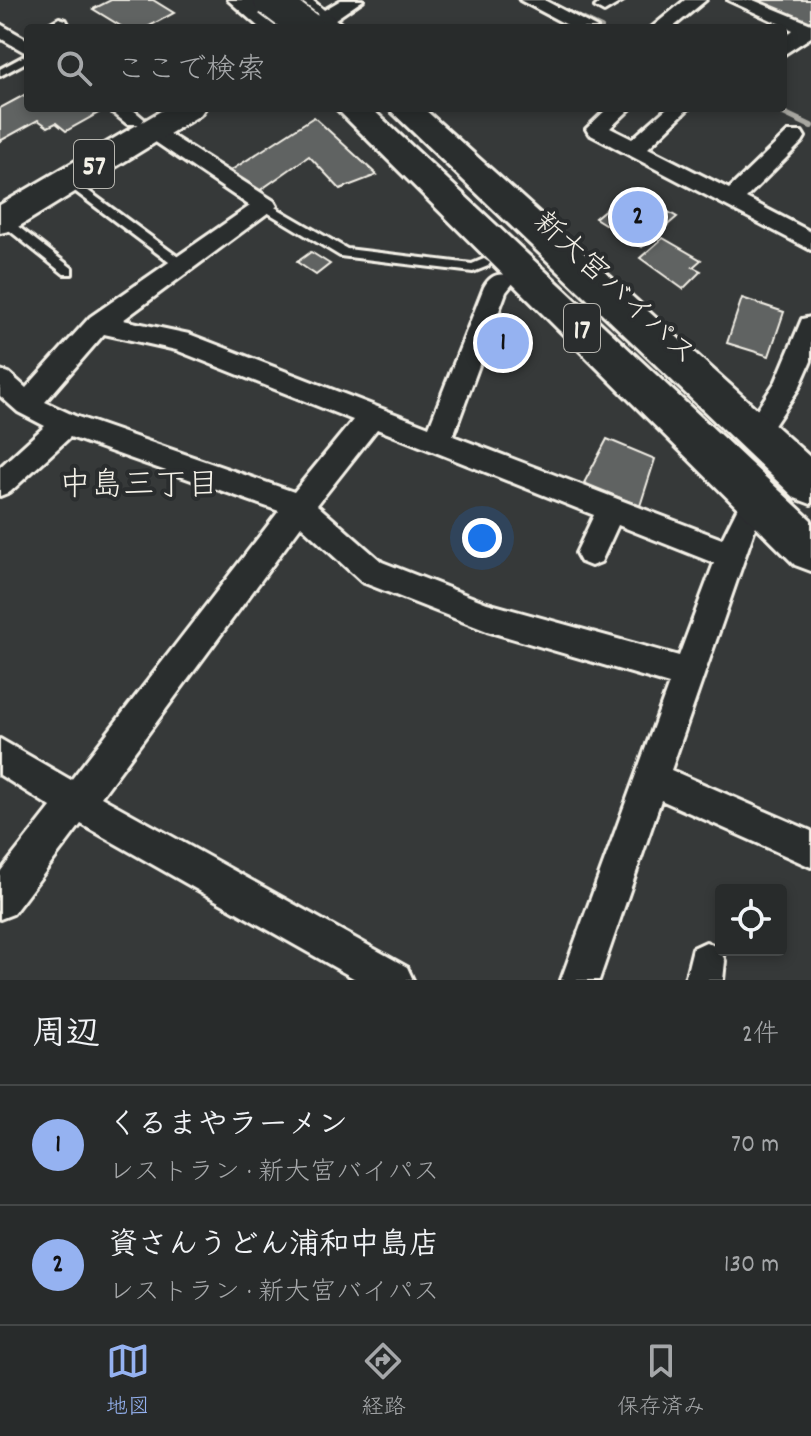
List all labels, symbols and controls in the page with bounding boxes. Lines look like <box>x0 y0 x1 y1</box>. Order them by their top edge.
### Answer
search box <box>24 24 787 112</box>
icon: search <box>52 46 96 90</box>
text: ここで検索 <box>116 51 266 94</box>
road number: 57 <box>74 140 114 188</box>
pin: 2 <box>612 187 664 247</box>
street label: 新大宮バイパス <box>522 203 704 377</box>
road number: 17 <box>564 304 600 352</box>
pin: 1 <box>477 313 529 373</box>
district label: 中島三丁目 <box>59 465 219 511</box>
your location <box>462 518 502 558</box>
map controls <box>715 884 787 956</box>
button: locate <box>715 884 787 956</box>
text: 周辺 <box>32 1012 100 1061</box>
text: 2件 <box>742 1017 779 1054</box>
text: くるまやラーメン <box>108 1106 348 1149</box>
text: 1 <box>55 1127 61 1164</box>
text: 70 m <box>731 1127 779 1164</box>
text: レストラン · 新大宮バイパス <box>108 1155 439 1192</box>
text: 資さんうどん浦和中島店 <box>108 1226 439 1269</box>
text: 2 <box>52 1247 64 1284</box>
text: 130 m <box>724 1247 779 1284</box>
text: レストラン · 新大宮バイパス <box>108 1275 439 1312</box>
tab: 地図 <box>106 1339 150 1424</box>
tab: 経路 <box>361 1339 405 1424</box>
tab: 保存済み <box>617 1339 705 1424</box>

